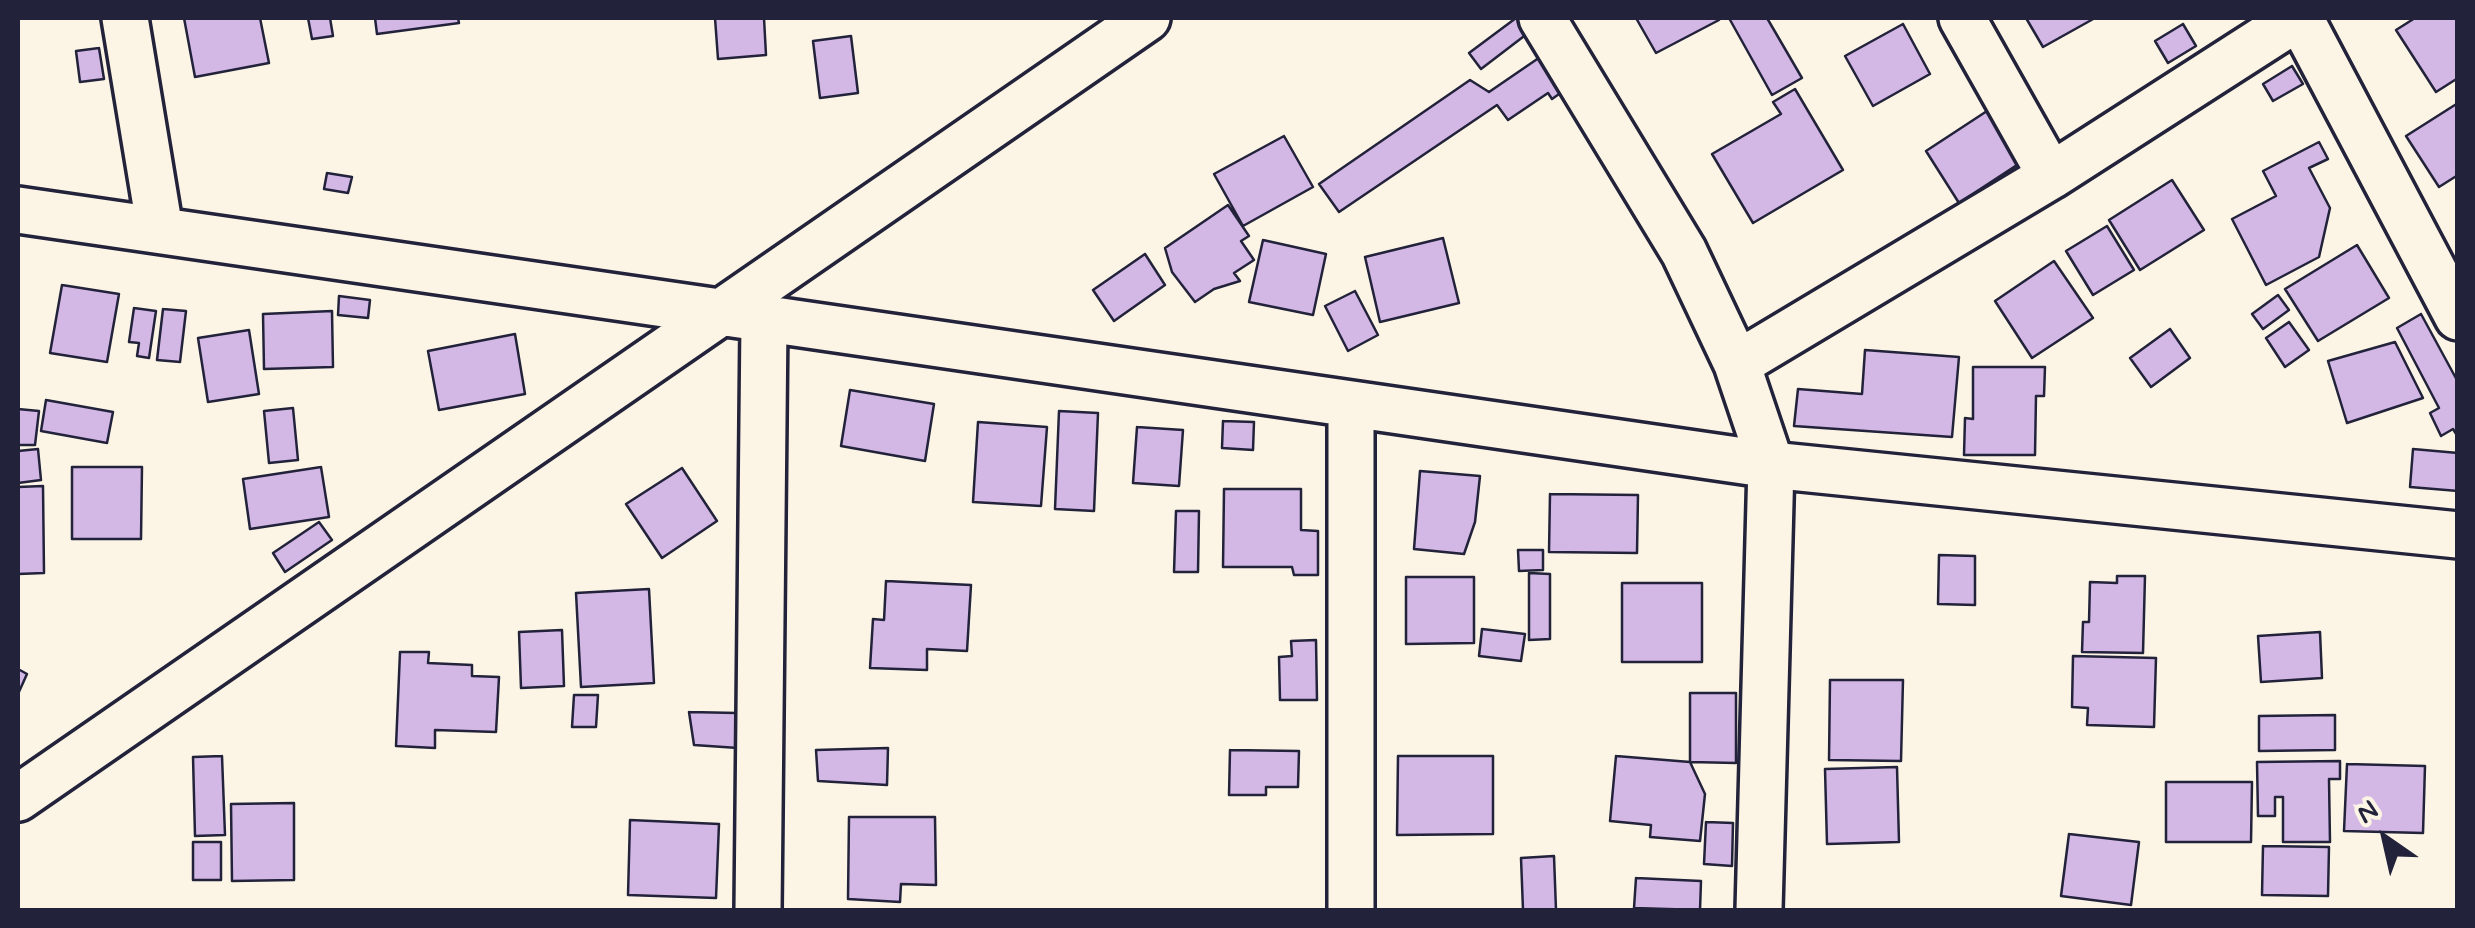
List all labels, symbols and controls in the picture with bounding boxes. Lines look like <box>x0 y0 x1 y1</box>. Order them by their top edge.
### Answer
north arrow <box>2335 788 2435 888</box>
text: N <box>2350 792 2386 833</box>

